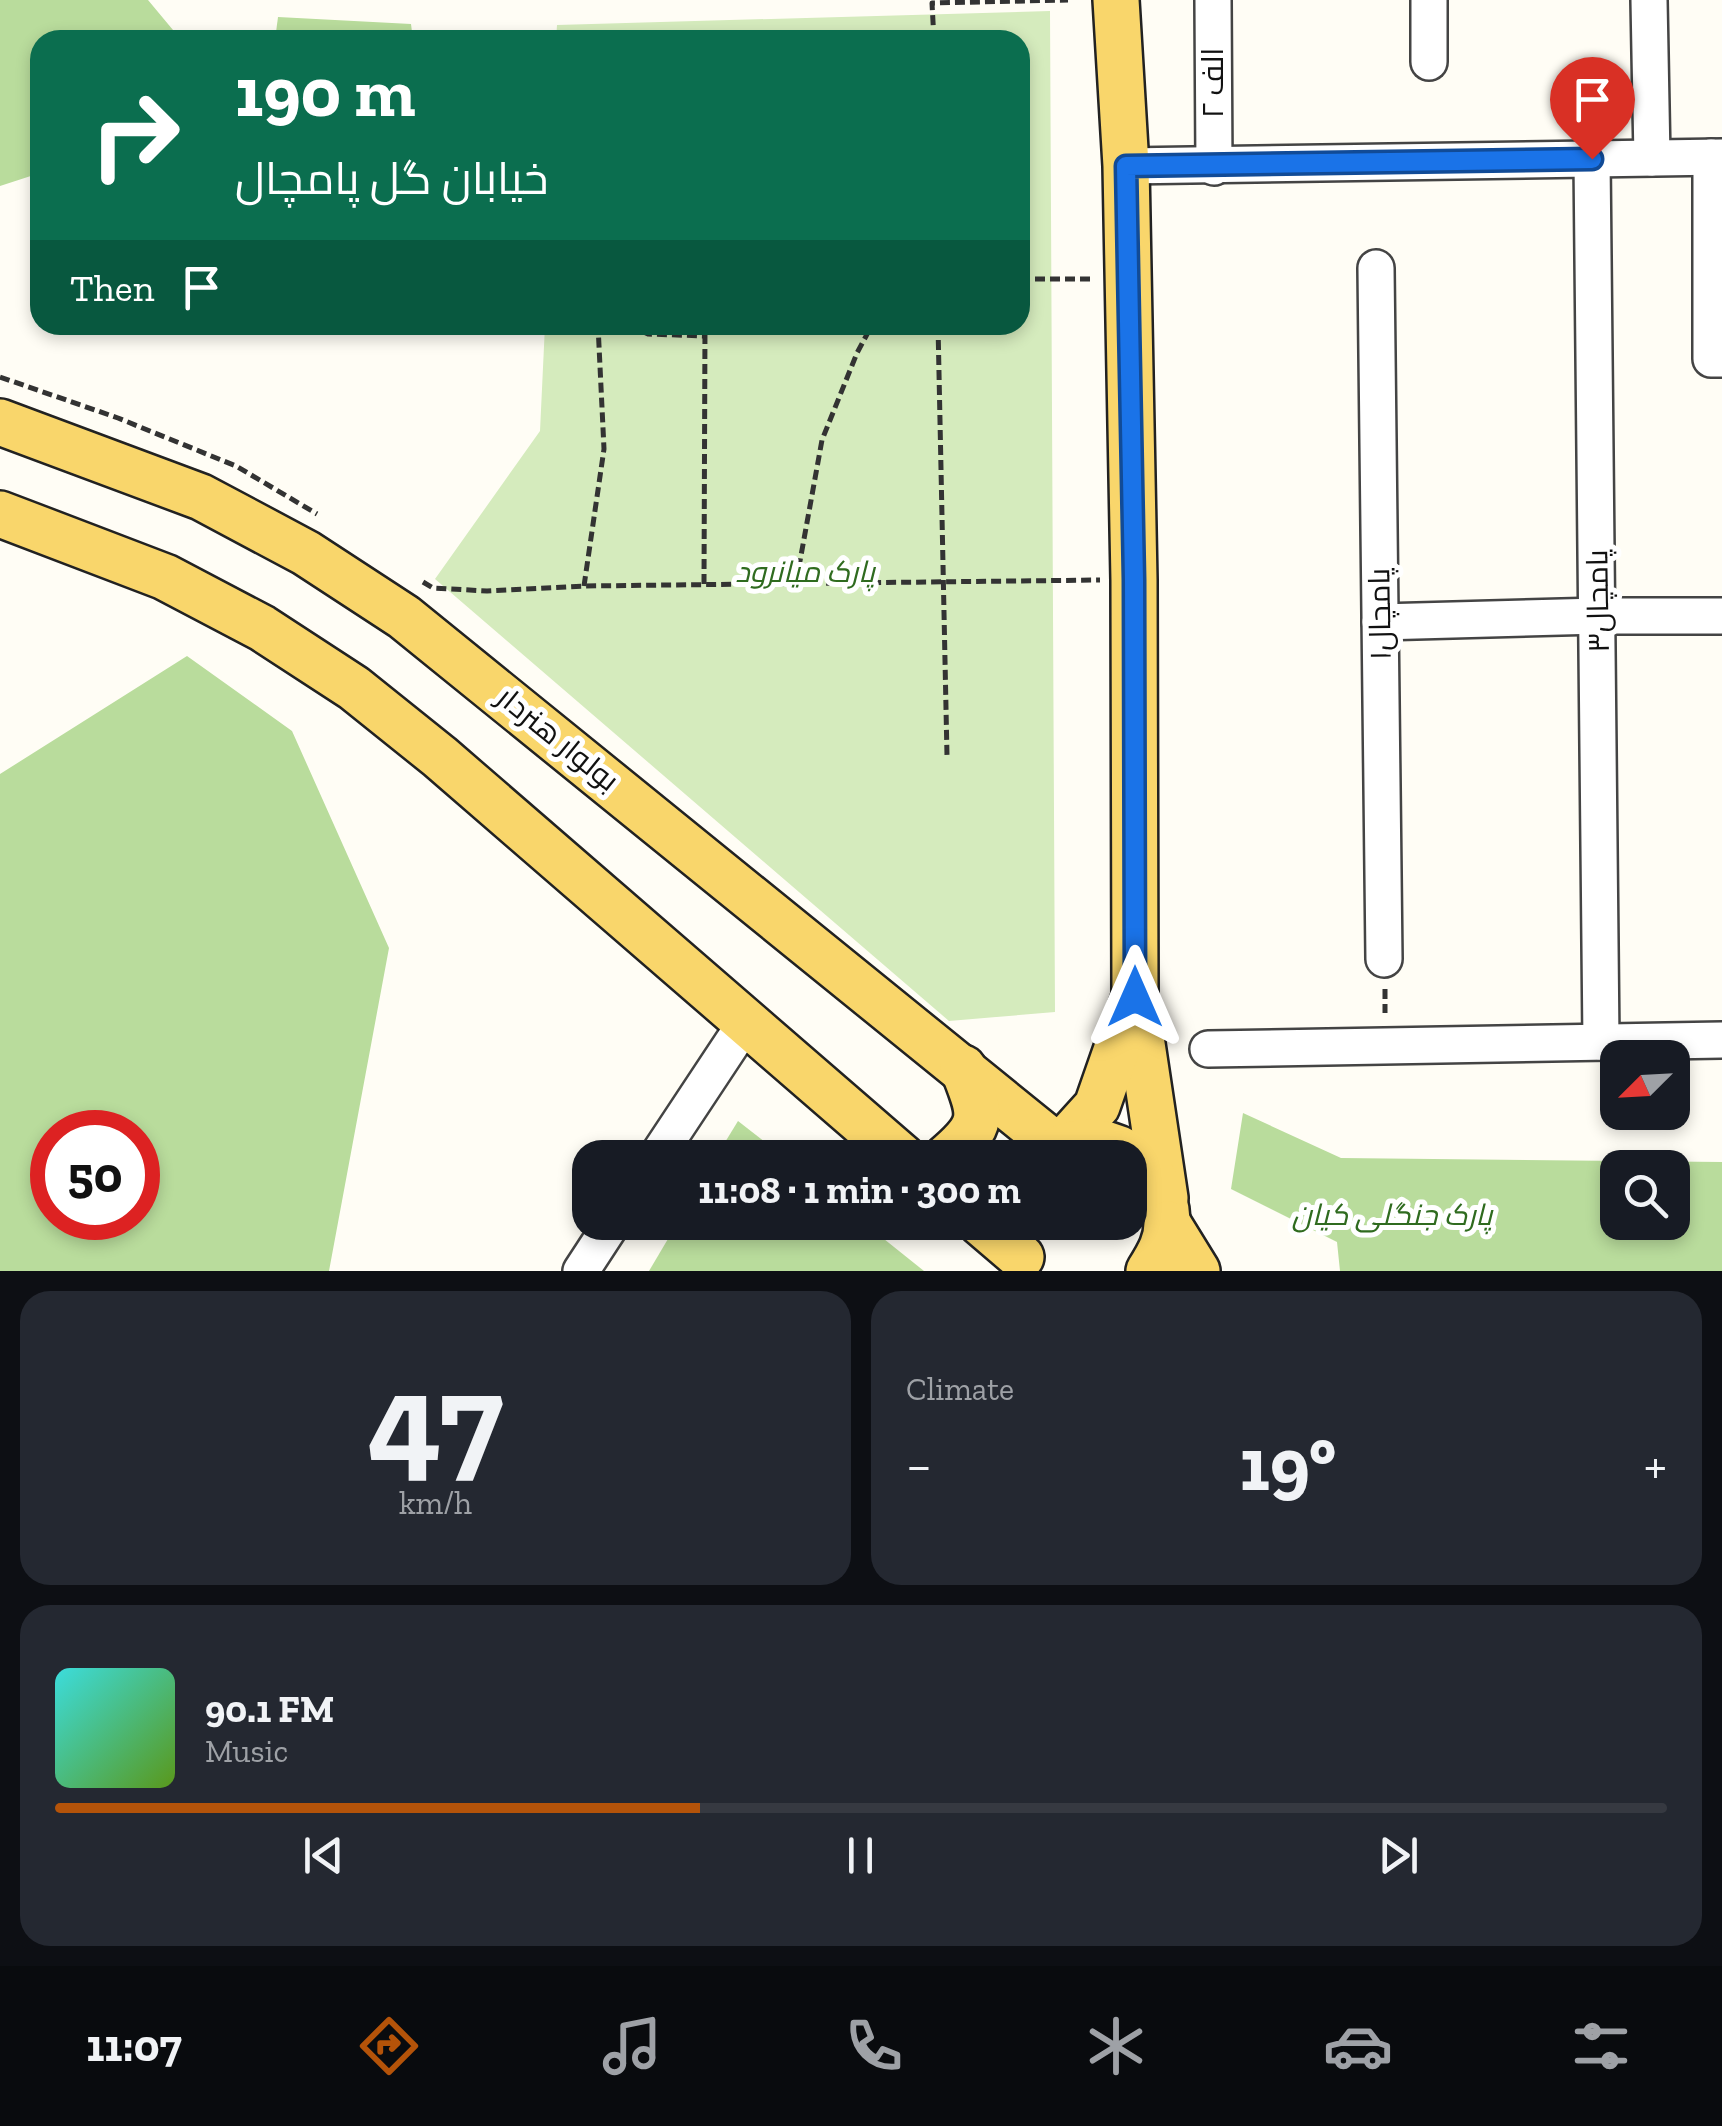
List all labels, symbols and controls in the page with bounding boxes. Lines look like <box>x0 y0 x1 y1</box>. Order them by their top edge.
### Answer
street label: ۲ الف <box>1195 48 1231 118</box>
text: 190 m <box>235 50 415 134</box>
pin <box>1550 57 1635 160</box>
icon: right <box>70 70 200 200</box>
icon: arrive <box>1565 72 1620 127</box>
text: خیابان گل پامچال <box>235 152 549 206</box>
icon: arrive <box>174 260 229 315</box>
text: Then <box>70 265 154 311</box>
street label: پامچال۳ <box>1579 549 1618 653</box>
park label: پارک میانرود <box>735 554 877 592</box>
street label: پامچال۱ <box>1361 568 1400 660</box>
street label: بولوار هنردار <box>488 678 626 799</box>
position arrow <box>1083 945 1187 1049</box>
north arrow <box>1600 1040 1690 1130</box>
map controls <box>1600 1040 1690 1240</box>
speed limit sign: 50 <box>30 1110 160 1240</box>
button: search <box>1600 1150 1690 1240</box>
text: 11:08 · 1 min · 300 m <box>698 1167 1021 1213</box>
park label: پارک جنگلی کیان <box>1292 1197 1494 1235</box>
text: 47 <box>368 1341 503 1497</box>
text: Climate <box>906 1370 1014 1408</box>
text: 19° <box>1239 1419 1336 1509</box>
text: − <box>906 1432 932 1498</box>
text: + <box>1644 1432 1667 1498</box>
text: km/h <box>399 1484 472 1522</box>
text: 90.1 FM <box>205 1686 334 1732</box>
text: Music <box>205 1732 288 1770</box>
icon: previous <box>296 1828 351 1883</box>
icon: pause <box>833 1828 888 1883</box>
icon: next <box>1371 1828 1426 1883</box>
icon: directions <box>354 2011 424 2081</box>
icon: music <box>597 2011 667 2081</box>
icon: phone <box>839 2011 909 2081</box>
icon: climate <box>1081 2011 1151 2081</box>
icon: car <box>1323 2011 1393 2081</box>
icon: filters <box>1566 2011 1636 2081</box>
text: 11:07 <box>86 2019 182 2073</box>

